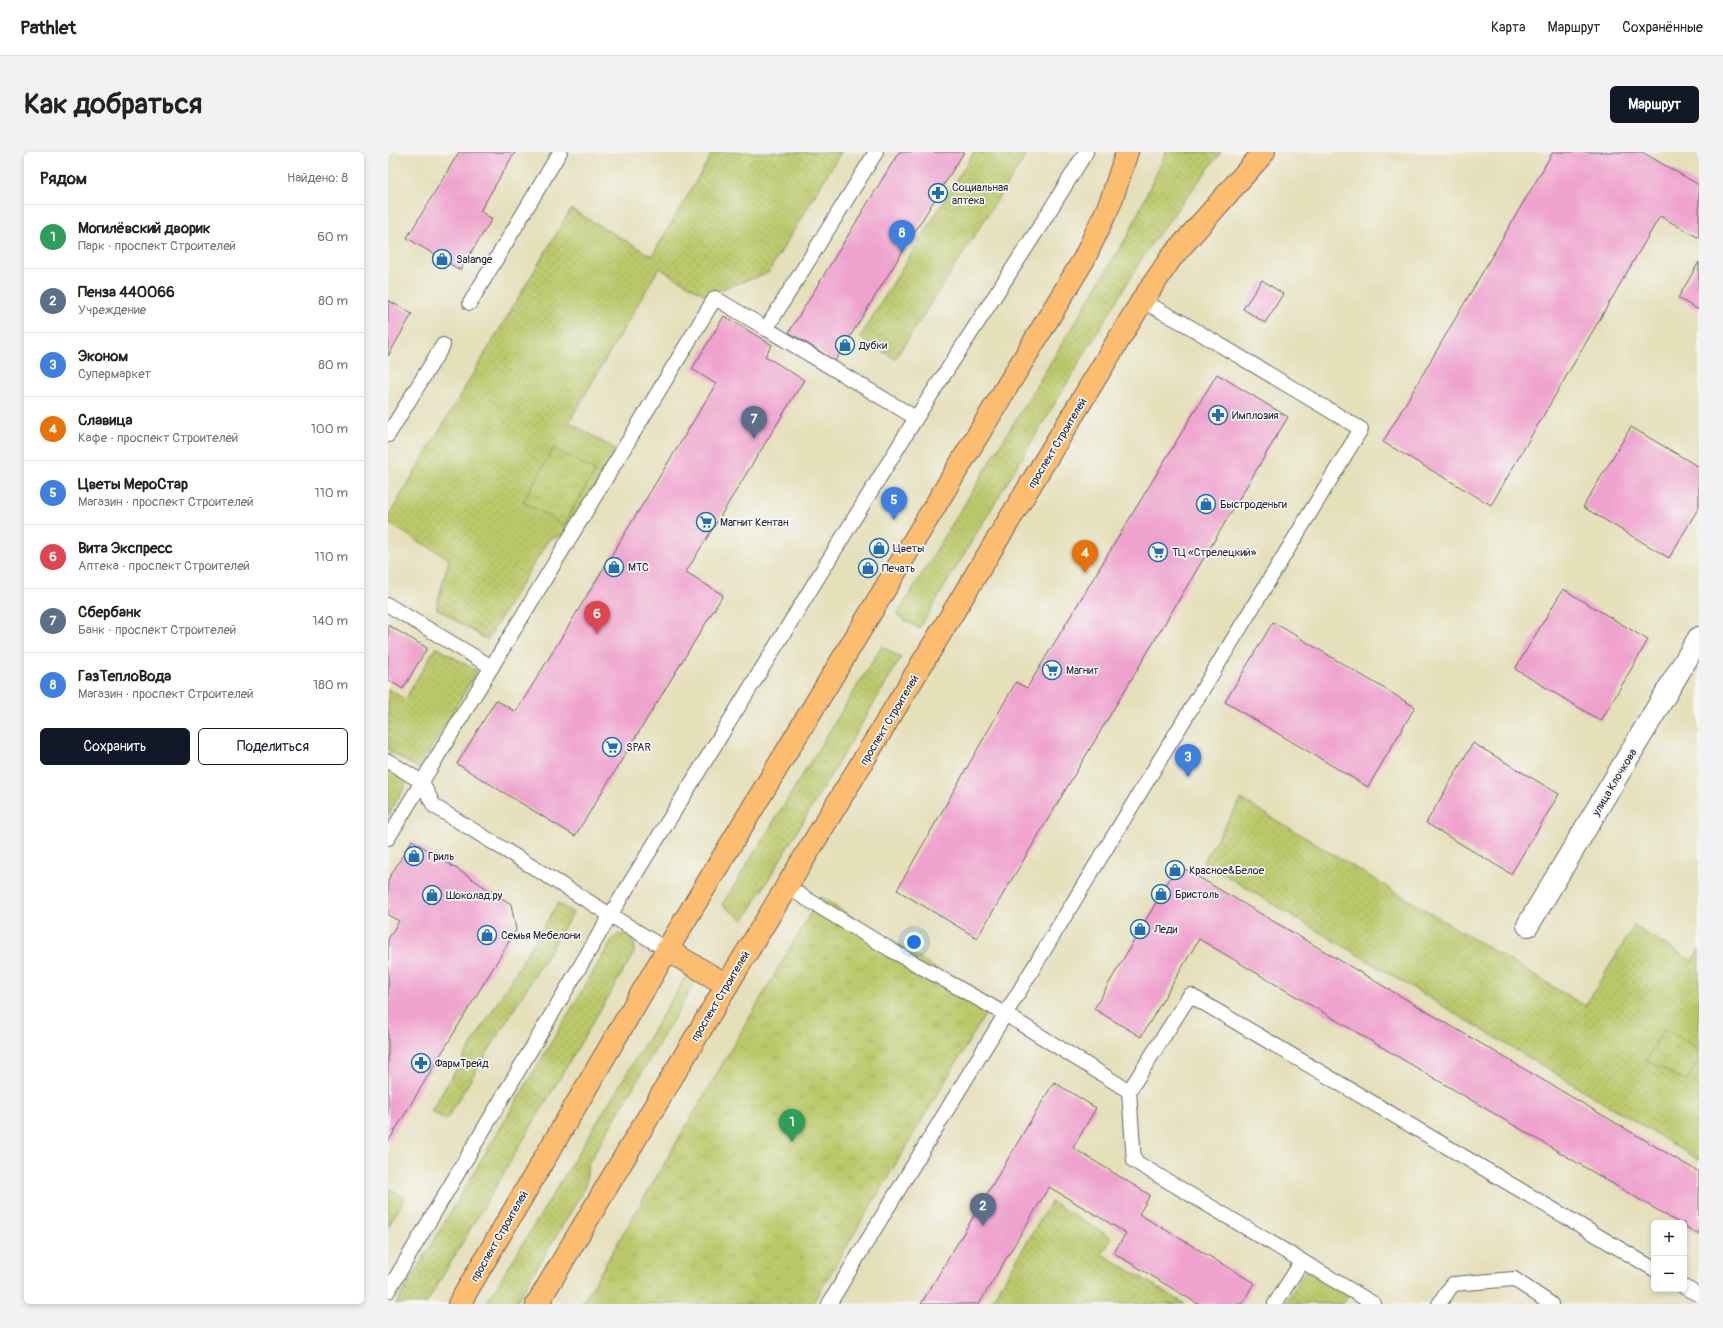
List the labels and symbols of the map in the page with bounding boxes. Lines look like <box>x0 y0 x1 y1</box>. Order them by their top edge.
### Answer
place label: Социальная аптека <box>952 181 1008 207</box>
pharmacy icon: Социальная аптека <box>927 182 949 204</box>
pin: 8 <box>889 220 915 253</box>
shop icon: Salange <box>431 248 453 270</box>
place label: Salange <box>456 253 493 266</box>
shop icon: Дубки <box>834 334 856 356</box>
place label: Дубки <box>858 339 887 352</box>
street label: проспект Строителей <box>1025 396 1089 491</box>
pharmacy icon: Имплозия <box>1207 404 1229 426</box>
pin: 7 <box>741 406 767 439</box>
place label: Имплозия <box>1232 409 1279 422</box>
pin: 5 <box>881 487 907 520</box>
shop icon: Быстроденьги <box>1195 493 1217 515</box>
place label: Быстроденьги <box>1220 498 1287 511</box>
supermarket icon: Магнит Кентан <box>695 511 717 533</box>
place label: Магнит Кентан <box>720 516 788 529</box>
shop icon: Цветы <box>868 537 890 559</box>
pin: 4 <box>1072 540 1098 573</box>
supermarket icon: ТЦ «Стрелецкий» <box>1147 541 1169 563</box>
place label: Цветы <box>893 542 924 555</box>
place label: ТЦ «Стрелецкий» <box>1172 546 1257 559</box>
shop icon: МТС <box>603 556 625 578</box>
shop icon: Печать <box>857 557 879 579</box>
place label: МТС <box>628 561 649 574</box>
place label: Печать <box>882 562 915 575</box>
pin: 6 <box>584 601 610 634</box>
supermarket icon: Магнит <box>1041 659 1063 681</box>
place label: Магнит <box>1066 664 1099 677</box>
street label: проспект Строителей <box>857 673 921 768</box>
supermarket icon: SPAR <box>601 736 623 758</box>
place label: SPAR <box>626 741 651 754</box>
pin: 3 <box>1175 744 1201 777</box>
street label: улица Клочкова <box>1589 747 1639 819</box>
shop icon: Гриль <box>403 845 425 867</box>
place label: Гриль <box>428 850 454 863</box>
shop icon: Красное&Белое <box>1164 859 1186 881</box>
place label: Красное&Белое <box>1189 864 1265 877</box>
shop icon: Бристоль <box>1150 883 1172 905</box>
shop icon: Шоколад.ру <box>421 884 443 906</box>
place label: Бристоль <box>1175 888 1219 901</box>
place label: Шоколад.ру <box>446 889 503 902</box>
shop icon: Леди <box>1129 918 1151 940</box>
place label: Леди <box>1153 923 1178 936</box>
shop icon: Семья Мебелони <box>476 924 498 946</box>
place label: Семья Мебелони <box>501 929 580 942</box>
your location <box>904 932 924 952</box>
street label: проспект Строителей <box>688 949 752 1044</box>
pharmacy icon: ФармТрейд <box>410 1052 432 1074</box>
place label: ФармТрейд <box>435 1057 489 1070</box>
pin: 1 <box>779 1109 805 1142</box>
street label: проспект Строителей <box>468 1189 531 1284</box>
pin: 2 <box>970 1193 996 1226</box>

